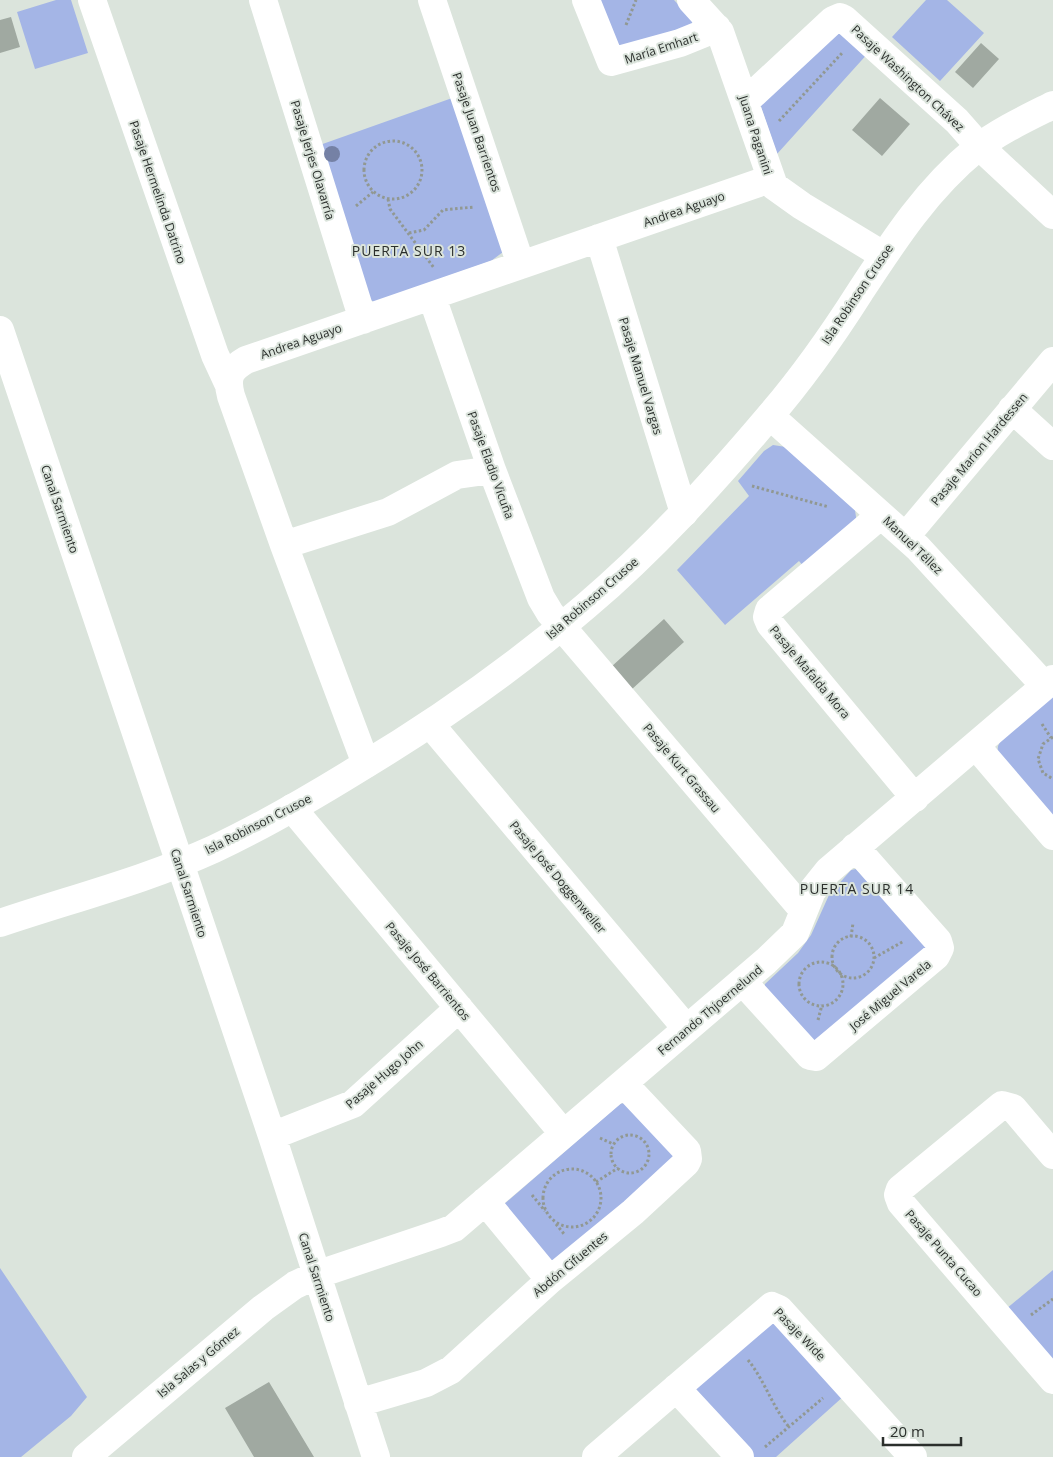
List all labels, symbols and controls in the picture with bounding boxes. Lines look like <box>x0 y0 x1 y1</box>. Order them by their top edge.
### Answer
street label: Pasaje Washington Chávez <box>848 21 968 135</box>
street label: María Emhart <box>622 28 700 68</box>
street label: Pasaje Juan Barrientos <box>449 70 506 194</box>
street label: Juana Paganini <box>735 92 777 177</box>
street label: Pasaje Jerjes Olavarría <box>287 98 339 222</box>
street label: Pasaje Hermelinda Datrino <box>126 118 190 266</box>
street label: Andrea Aguayo <box>641 187 727 231</box>
street label: Isla Robinson Crusoe <box>817 240 897 347</box>
district label: PUERTA SUR 13 <box>352 241 466 260</box>
street label: Pasaje Manuel Vargas <box>615 315 667 437</box>
street label: Andrea Aguayo <box>258 319 344 363</box>
street label: Pasaje Marion Hardessen <box>927 389 1031 509</box>
street label: Pasaje Eladio Vicuña <box>464 409 518 521</box>
street label: Canal Sarmiento <box>37 463 83 555</box>
street label: Manuel Téllez <box>879 512 947 578</box>
street label: Isla Robinson Crusoe <box>542 553 642 643</box>
street label: Pasaje Mafalda Mora <box>766 622 854 722</box>
street label: Pasaje Kurt Grassau <box>640 720 724 816</box>
street label: Isla Robinson Crusoe <box>202 790 314 858</box>
street label: Pasaje José Doggenweiler <box>506 817 610 937</box>
street label: Canal Sarmiento <box>167 846 211 940</box>
district label: PUERTA SUR 14 <box>800 879 914 898</box>
street label: Pasaje José Barrientos <box>382 918 474 1024</box>
street label: José Miguel Varela <box>845 956 934 1035</box>
street label: Fernando Thjoernelund <box>654 961 766 1059</box>
street label: Pasaje Hugo John <box>342 1036 426 1112</box>
street label: Pasaje Punta Cucao <box>902 1206 986 1300</box>
street label: Abdón Cifuentes <box>529 1227 611 1300</box>
street label: Canal Sarmiento <box>295 1230 339 1324</box>
street label: Pasaje Wide <box>770 1304 830 1364</box>
street label: Isla Salas y Gómez <box>153 1322 243 1401</box>
scale bar <box>883 1414 960 1446</box>
text: 20 m <box>890 1421 925 1441</box>

